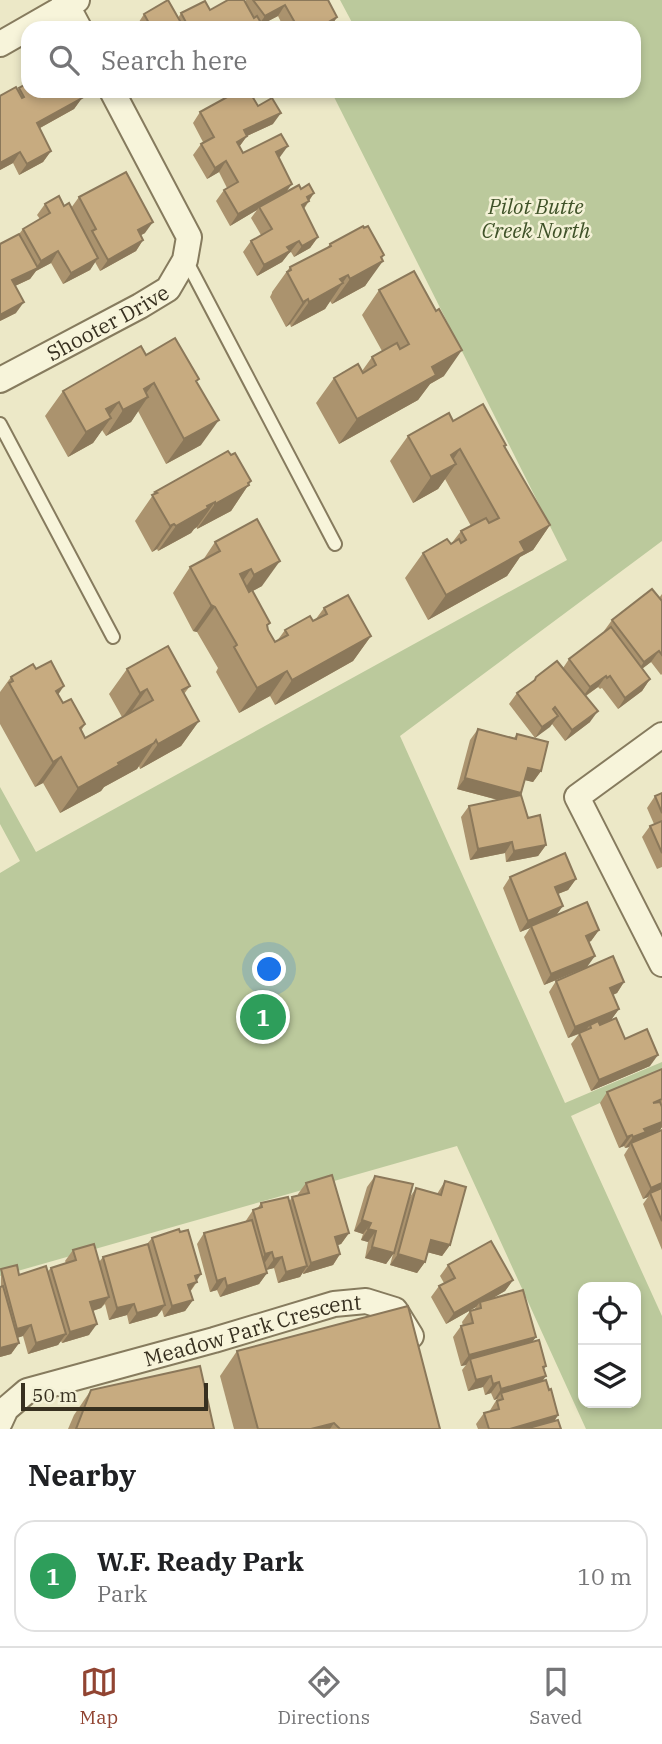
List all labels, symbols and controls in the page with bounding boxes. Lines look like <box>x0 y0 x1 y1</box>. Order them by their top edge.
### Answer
search box <box>21 21 641 98</box>
icon: search <box>45 41 83 79</box>
text: Search here <box>101 43 247 77</box>
park label: Pilot Butte Creek North <box>482 192 591 244</box>
street label: Shooter Drive <box>42 278 174 367</box>
your location <box>252 952 286 986</box>
pin: 1 <box>240 991 286 1043</box>
map controls <box>578 1282 641 1408</box>
button: locate <box>578 1282 641 1345</box>
street label: Meadow Park Crescent <box>141 1288 362 1372</box>
button: layers <box>578 1345 641 1408</box>
scale bar <box>21 1380 208 1412</box>
text: 50 m <box>32 1383 77 1407</box>
text: Nearby <box>28 1455 136 1494</box>
text: W.F. Ready Park <box>97 1544 304 1578</box>
text: 1 <box>46 1561 60 1591</box>
text: 10 m <box>577 1561 632 1591</box>
text: Park <box>97 1578 147 1608</box>
tab: Map <box>80 1663 118 1729</box>
tab: Directions <box>277 1663 370 1729</box>
tab: Saved <box>529 1663 582 1729</box>

